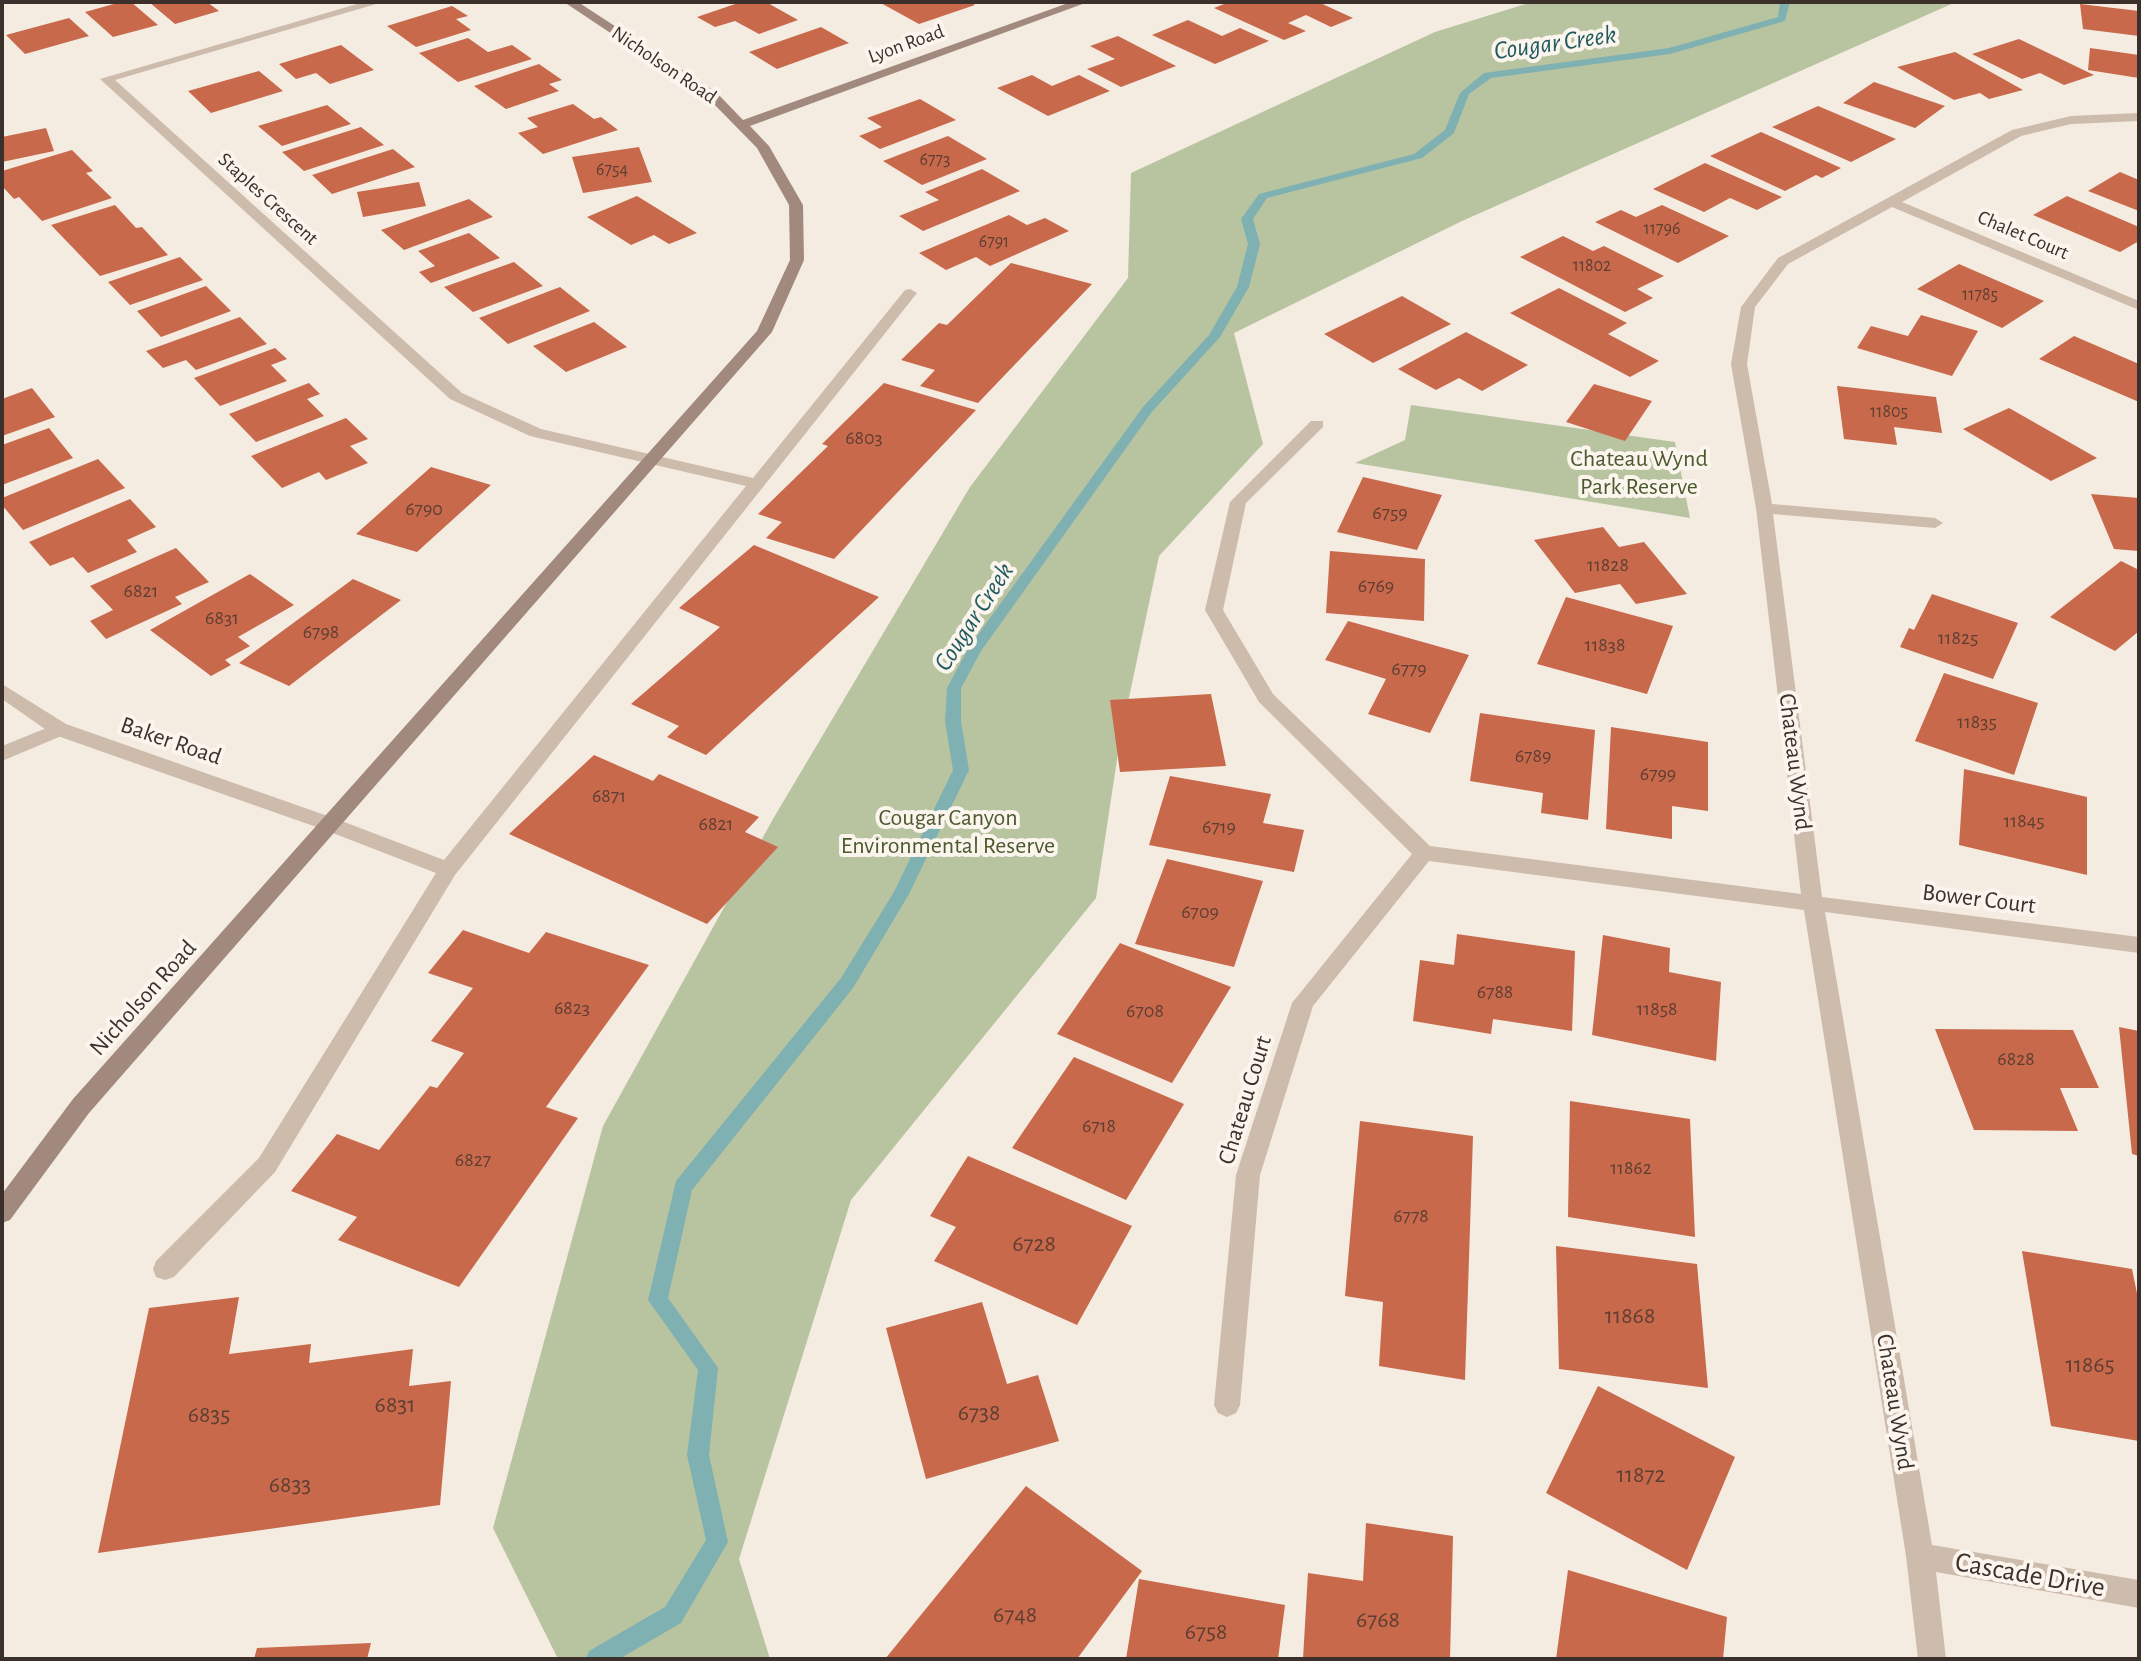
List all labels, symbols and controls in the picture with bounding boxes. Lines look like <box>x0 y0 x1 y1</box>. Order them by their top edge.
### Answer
street label: Lyon Road <box>865 19 947 69</box>
water label: Cougar Creek <box>1492 19 1618 67</box>
street label: Nicholson Road <box>607 21 721 109</box>
street label: Staples Crescent <box>213 148 323 250</box>
house number: 6773 <box>920 149 950 171</box>
house number: 6754 <box>596 159 628 181</box>
street label: Chalet Court <box>1974 205 2072 265</box>
house number: 11796 <box>1644 218 1680 240</box>
house number: 6791 <box>979 231 1009 253</box>
house number: 11802 <box>1573 255 1611 277</box>
house number: 11785 <box>1962 284 1998 306</box>
house number: 11805 <box>1870 401 1908 423</box>
house number: 6803 <box>845 426 883 450</box>
park label: Chateau Wynd Park Reserve <box>1570 445 1708 501</box>
house number: 6790 <box>405 497 443 521</box>
house number: 6759 <box>1372 501 1408 525</box>
house number: 11828 <box>1587 553 1629 577</box>
water label: Cougar Creek <box>927 557 1021 677</box>
house number: 6769 <box>1358 574 1394 598</box>
house number: 6821 <box>124 579 158 603</box>
house number: 6831 <box>205 606 239 630</box>
house number: 6798 <box>303 620 339 644</box>
house number: 11825 <box>1938 626 1978 650</box>
house number: 11838 <box>1585 633 1625 657</box>
house number: 6779 <box>1391 657 1427 681</box>
street label: Chateau Wynd <box>1772 692 1818 832</box>
street label: Baker Road <box>117 710 225 772</box>
house number: 11835 <box>1957 710 1997 734</box>
house number: 6789 <box>1515 744 1551 768</box>
house number: 6799 <box>1640 762 1676 786</box>
house number: 6871 <box>592 784 626 808</box>
park label: Cougar Canyon Environmental Reserve <box>841 804 1055 860</box>
house number: 11845 <box>2003 809 2045 833</box>
house number: 6821 <box>699 812 733 836</box>
house number: 6719 <box>1202 815 1236 839</box>
street label: Bower Court <box>1921 878 2037 920</box>
house number: 6709 <box>1181 900 1219 924</box>
street label: Nicholson Road <box>83 934 203 1062</box>
house number: 6788 <box>1477 980 1513 1004</box>
house number: 6823 <box>554 996 590 1020</box>
house number: 11858 <box>1636 997 1678 1021</box>
house number: 6708 <box>1126 999 1164 1023</box>
street label: Chateau Court <box>1212 1032 1278 1168</box>
house number: 6828 <box>1997 1047 2035 1071</box>
house number: 6718 <box>1082 1114 1116 1138</box>
house number: 6827 <box>455 1148 491 1172</box>
house number: 11862 <box>1610 1156 1652 1180</box>
house number: 6778 <box>1393 1204 1429 1228</box>
house number: 6728 <box>1012 1230 1056 1258</box>
house number: 11868 <box>1605 1302 1655 1330</box>
street label: Chateau Wynd <box>1870 1332 1920 1472</box>
house number: 11865 <box>2065 1351 2115 1379</box>
house number: 6831 <box>375 1391 415 1419</box>
house number: 6738 <box>958 1399 1000 1427</box>
house number: 6835 <box>188 1401 230 1429</box>
house number: 11872 <box>1617 1461 1665 1489</box>
house number: 6833 <box>269 1471 311 1499</box>
street label: Cascade Drive <box>1952 1545 2108 1605</box>
house number: 6748 <box>993 1601 1037 1629</box>
house number: 6768 <box>1356 1606 1400 1634</box>
house number: 6758 <box>1185 1618 1227 1646</box>

